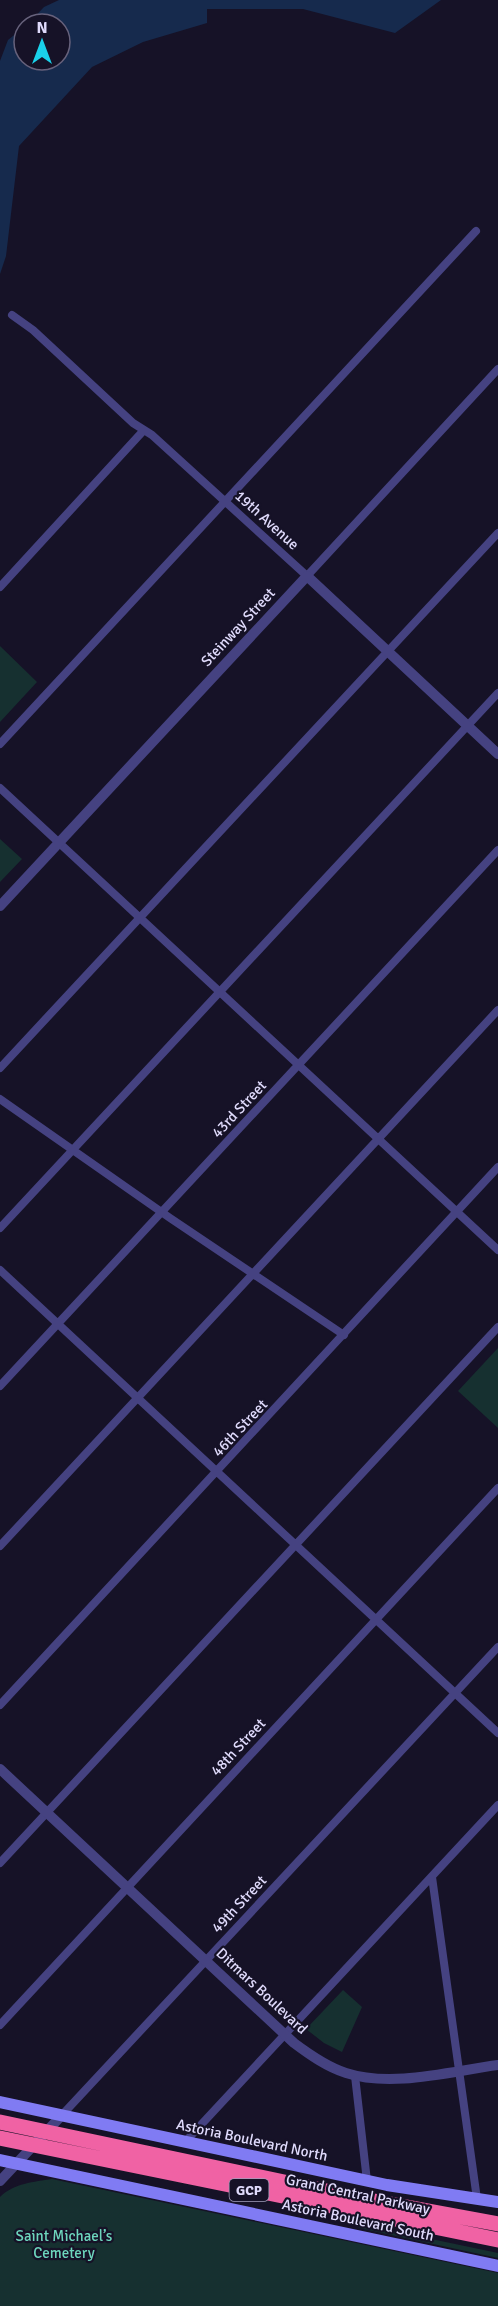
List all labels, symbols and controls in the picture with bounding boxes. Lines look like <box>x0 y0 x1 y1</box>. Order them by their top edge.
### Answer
north arrow <box>12 12 72 72</box>
text: N <box>36 18 48 38</box>
street label: 19th Avenue <box>231 487 303 553</box>
street label: Steinway Street <box>197 584 279 670</box>
street label: 43rd Street <box>208 1077 270 1141</box>
street label: 46th Street <box>209 1396 271 1460</box>
street label: 48th Street <box>207 1715 269 1779</box>
street label: 49th Street <box>208 1872 270 1936</box>
street label: Ditmars Boulevard <box>213 1944 311 2038</box>
street label: Astoria Boulevard North <box>175 2115 329 2165</box>
street label: Grand Central Parkway <box>284 2170 432 2218</box>
road number: GCP <box>230 2179 268 2201</box>
street label: Astoria Boulevard South <box>280 2195 436 2245</box>
park label: Saint Michael’s Cemetery <box>16 2227 113 2262</box>

